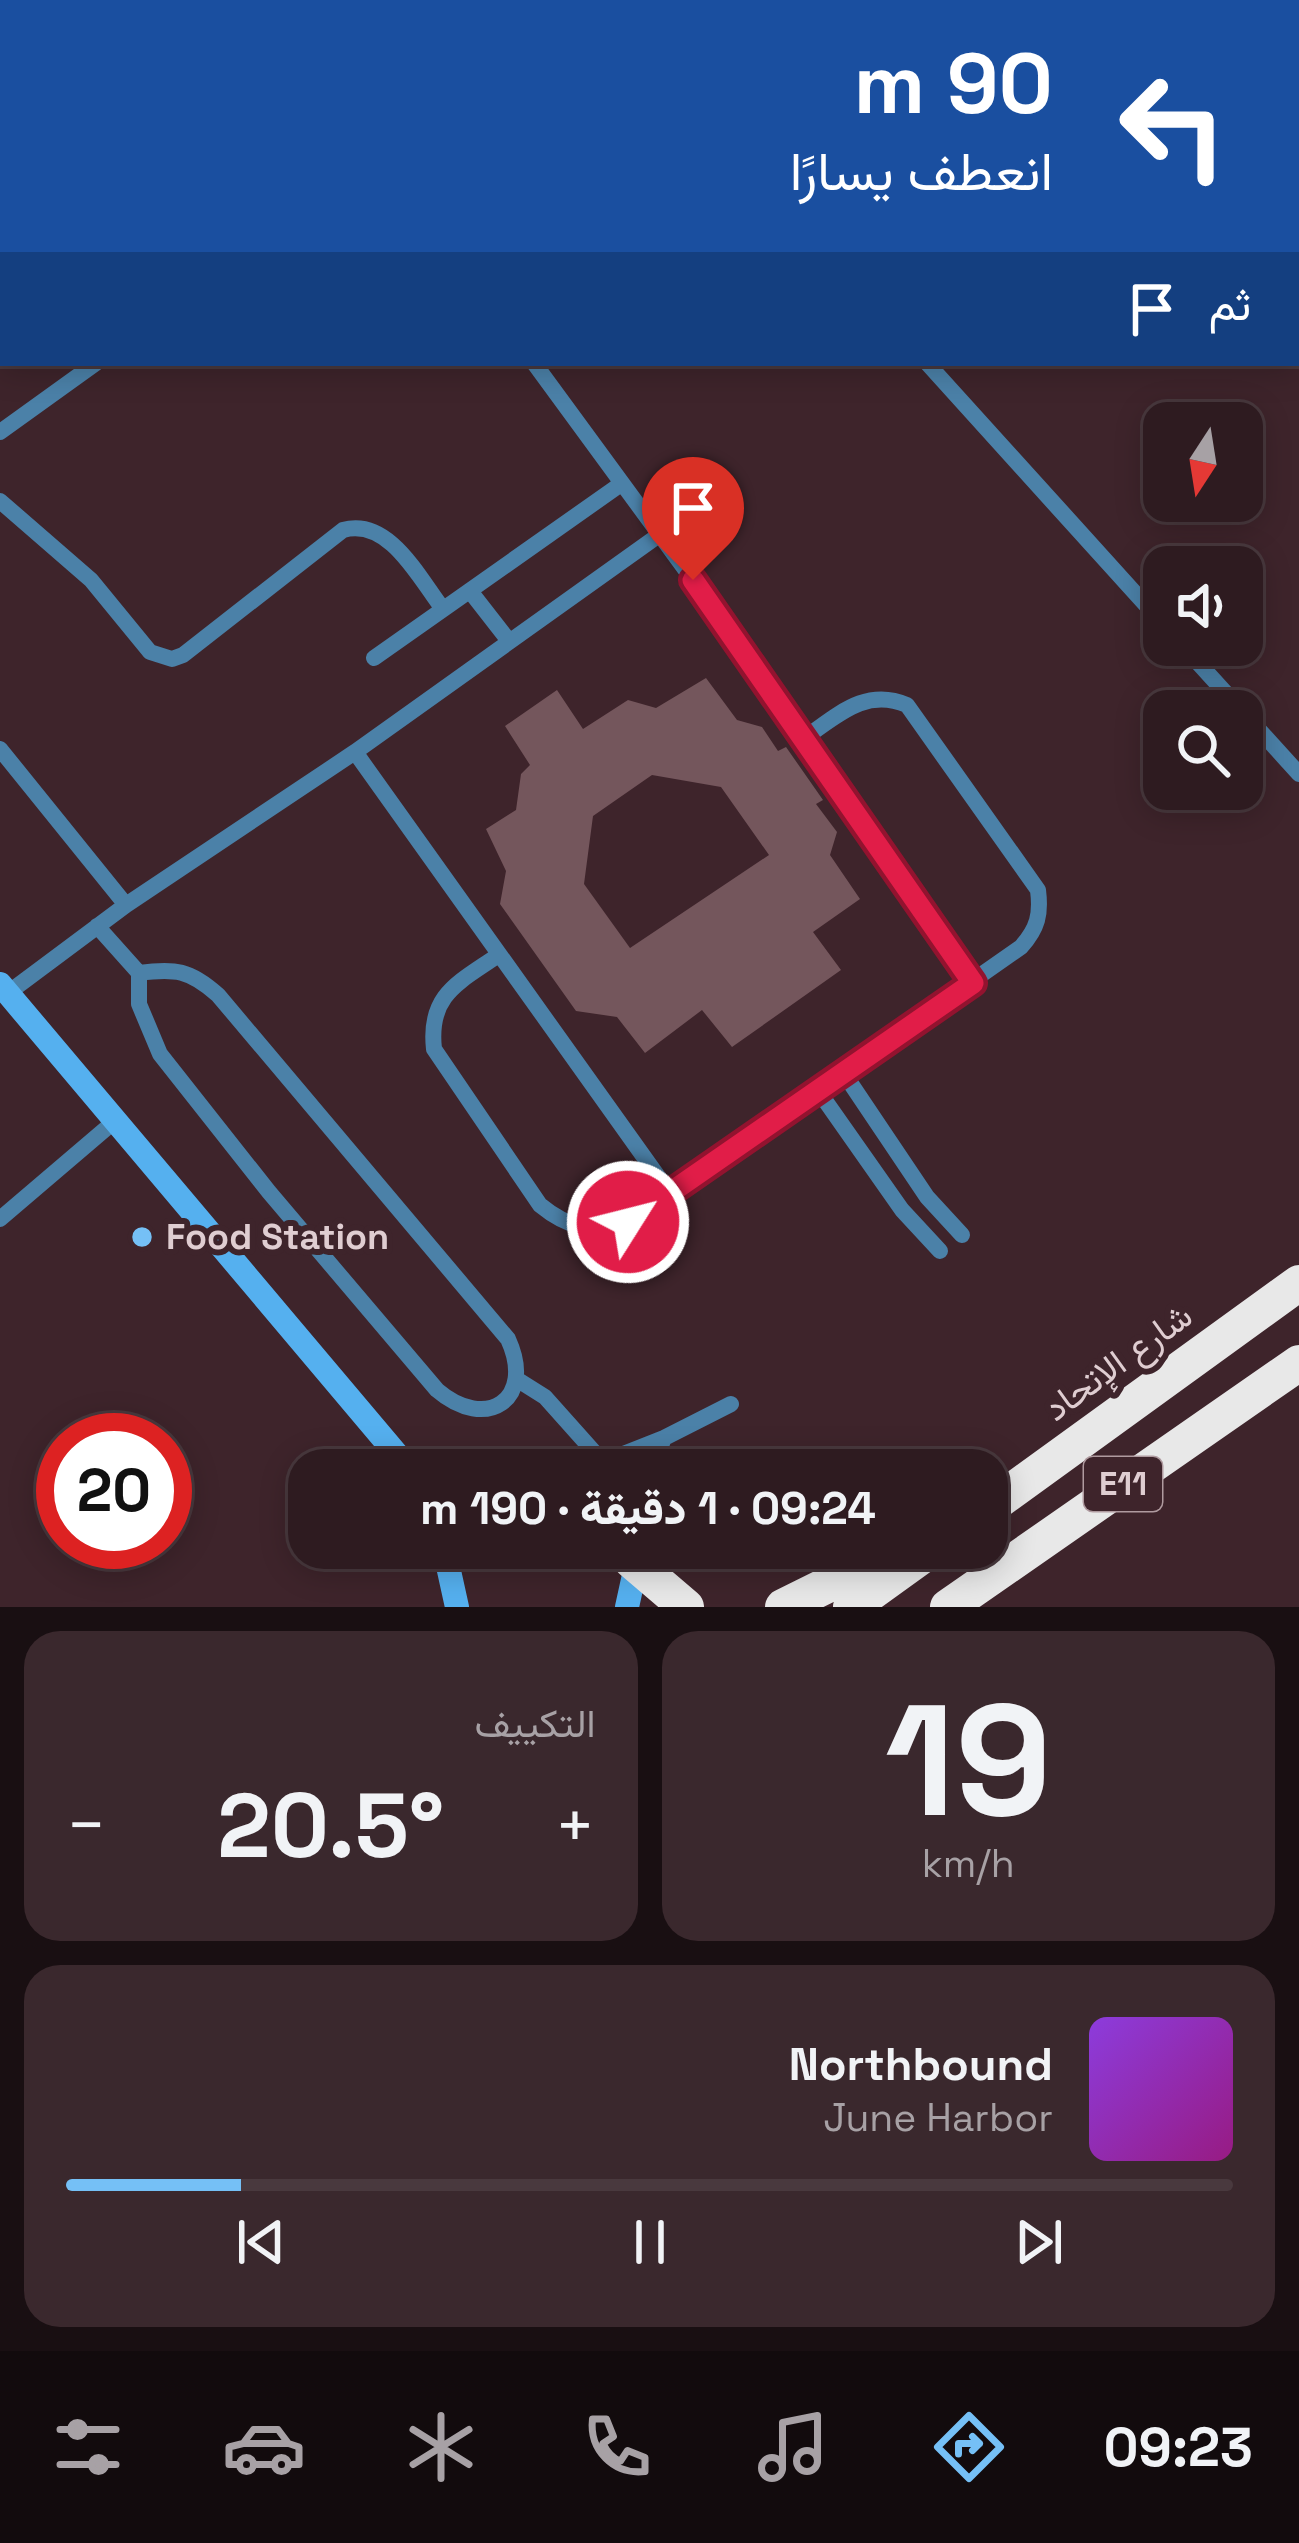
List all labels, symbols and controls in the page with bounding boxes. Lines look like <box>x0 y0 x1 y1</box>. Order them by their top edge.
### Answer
text: 90 m <box>854 30 1053 138</box>
icon: left <box>1095 48 1251 204</box>
text: انعطف يسارًا <box>790 137 1053 206</box>
icon: arrive <box>1119 276 1185 342</box>
text: ثم <box>1209 276 1251 333</box>
north arrow <box>1143 402 1263 522</box>
map controls <box>1143 402 1263 810</box>
pin <box>642 457 744 580</box>
icon: arrive <box>660 475 726 541</box>
button: sound <box>1143 546 1263 666</box>
button: search <box>1143 690 1263 810</box>
position arrow <box>565 1159 691 1285</box>
place label: Food Station <box>166 1214 389 1260</box>
marker: Food Station <box>129 1224 155 1250</box>
street label: شارع الإتحاد <box>1035 1293 1202 1432</box>
speed limit sign: 20 <box>36 1413 192 1569</box>
road number: E11 <box>1084 1457 1162 1511</box>
text: 09:24 · 1 دقيقة · 190 m <box>420 1480 876 1537</box>
text: 19 <box>885 1661 1052 1861</box>
text: التكييف <box>475 1699 596 1748</box>
text: 20.5° <box>217 1768 444 1883</box>
text: − <box>66 1783 107 1867</box>
text: + <box>555 1783 595 1867</box>
text: km/h <box>922 1839 1015 1888</box>
text: Northbound <box>789 2036 1053 2093</box>
text: June Harbor <box>823 2093 1053 2142</box>
icon: previous <box>228 2209 294 2275</box>
icon: pause <box>617 2209 683 2275</box>
icon: next <box>1006 2209 1072 2275</box>
icon: filters <box>46 2405 130 2489</box>
icon: car <box>222 2405 306 2489</box>
icon: climate <box>399 2405 483 2489</box>
icon: phone <box>575 2405 659 2489</box>
icon: music <box>751 2405 835 2489</box>
icon: directions <box>927 2405 1011 2489</box>
text: 09:23 <box>1104 2413 1253 2482</box>

